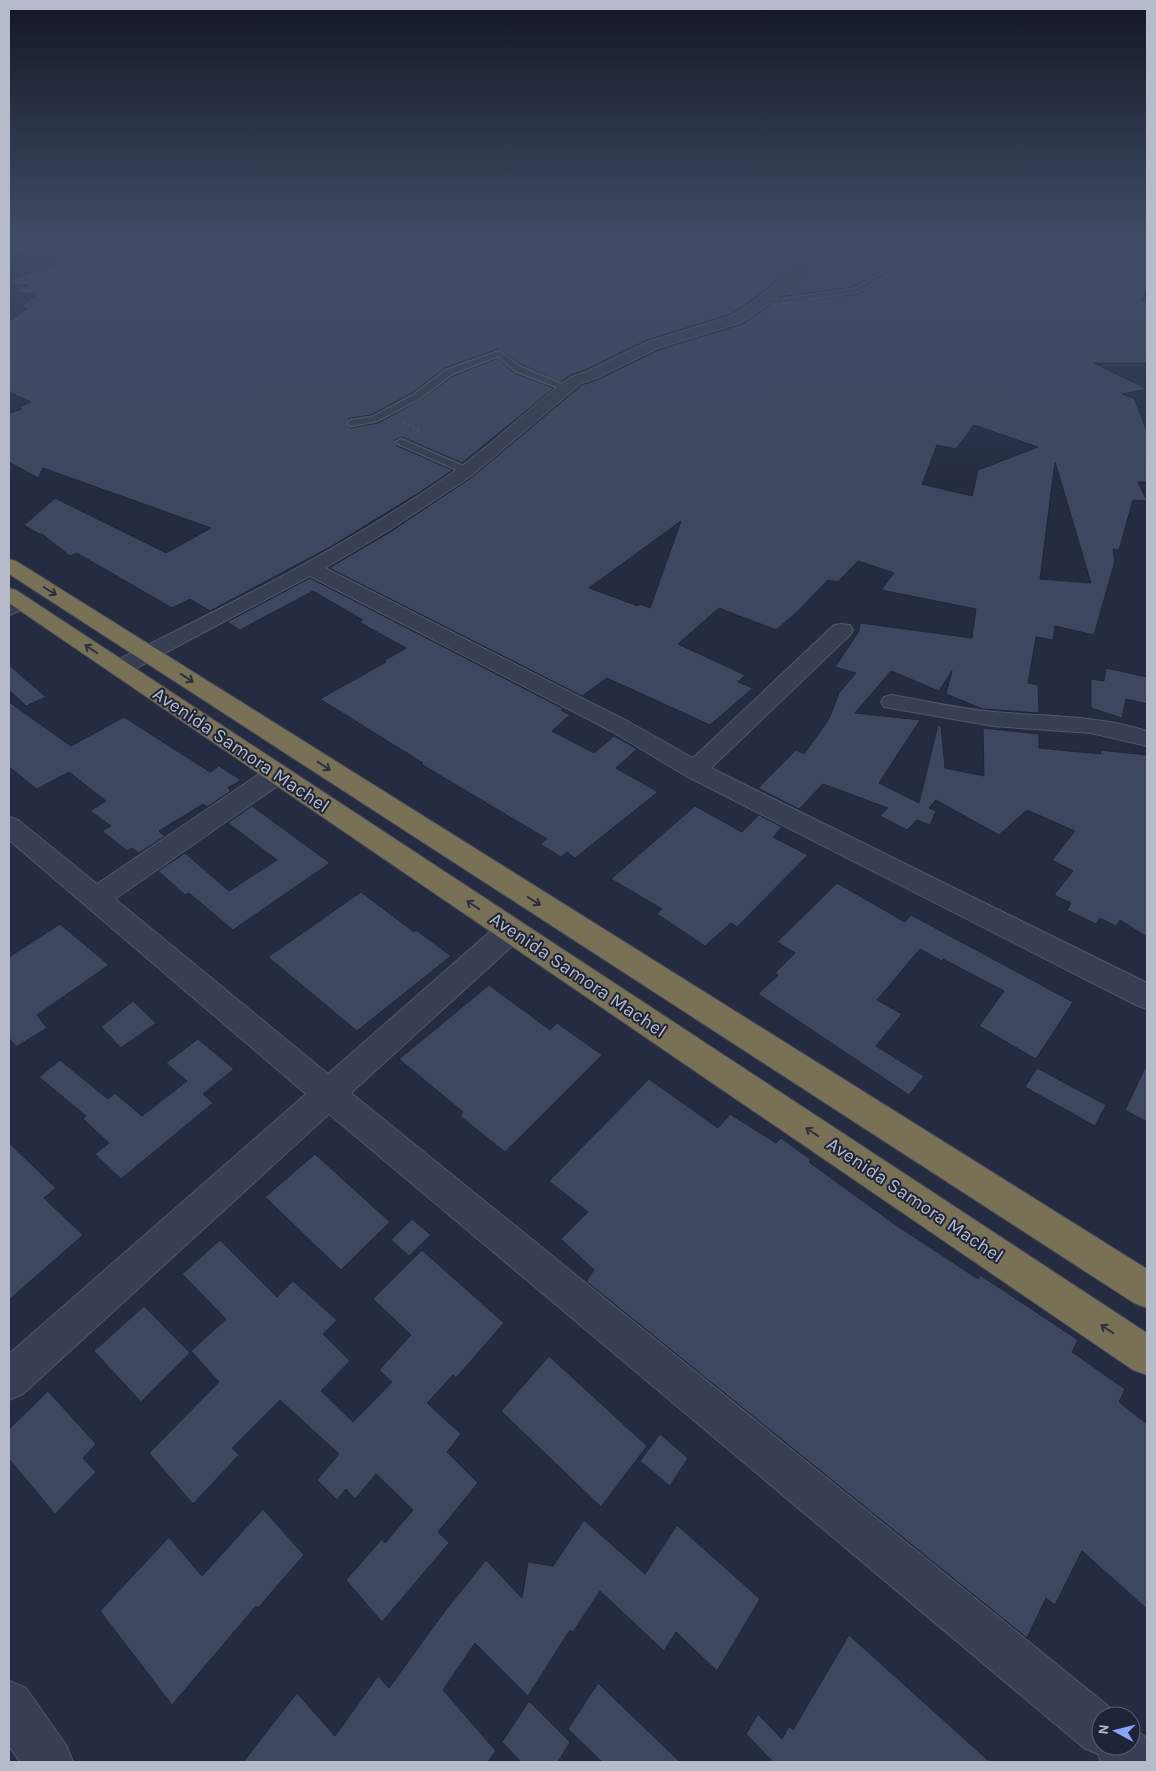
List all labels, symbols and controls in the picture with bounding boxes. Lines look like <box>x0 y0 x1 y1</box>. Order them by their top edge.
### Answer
one-way arrow <box>43 586 57 596</box>
one-way arrow <box>84 644 98 654</box>
one-way arrow <box>180 673 194 683</box>
street label: Avenida Samora Machel <box>149 683 333 817</box>
one-way arrow <box>316 761 330 771</box>
one-way arrow <box>527 896 541 906</box>
one-way arrow <box>466 900 480 910</box>
street label: Avenida Samora Machel <box>486 908 670 1042</box>
one-way arrow <box>805 1126 819 1137</box>
street label: Avenida Samora Machel <box>823 1133 1007 1267</box>
one-way arrow <box>1100 1324 1114 1334</box>
north arrow <box>1091 1706 1141 1756</box>
text: N <box>1095 1723 1113 1735</box>

